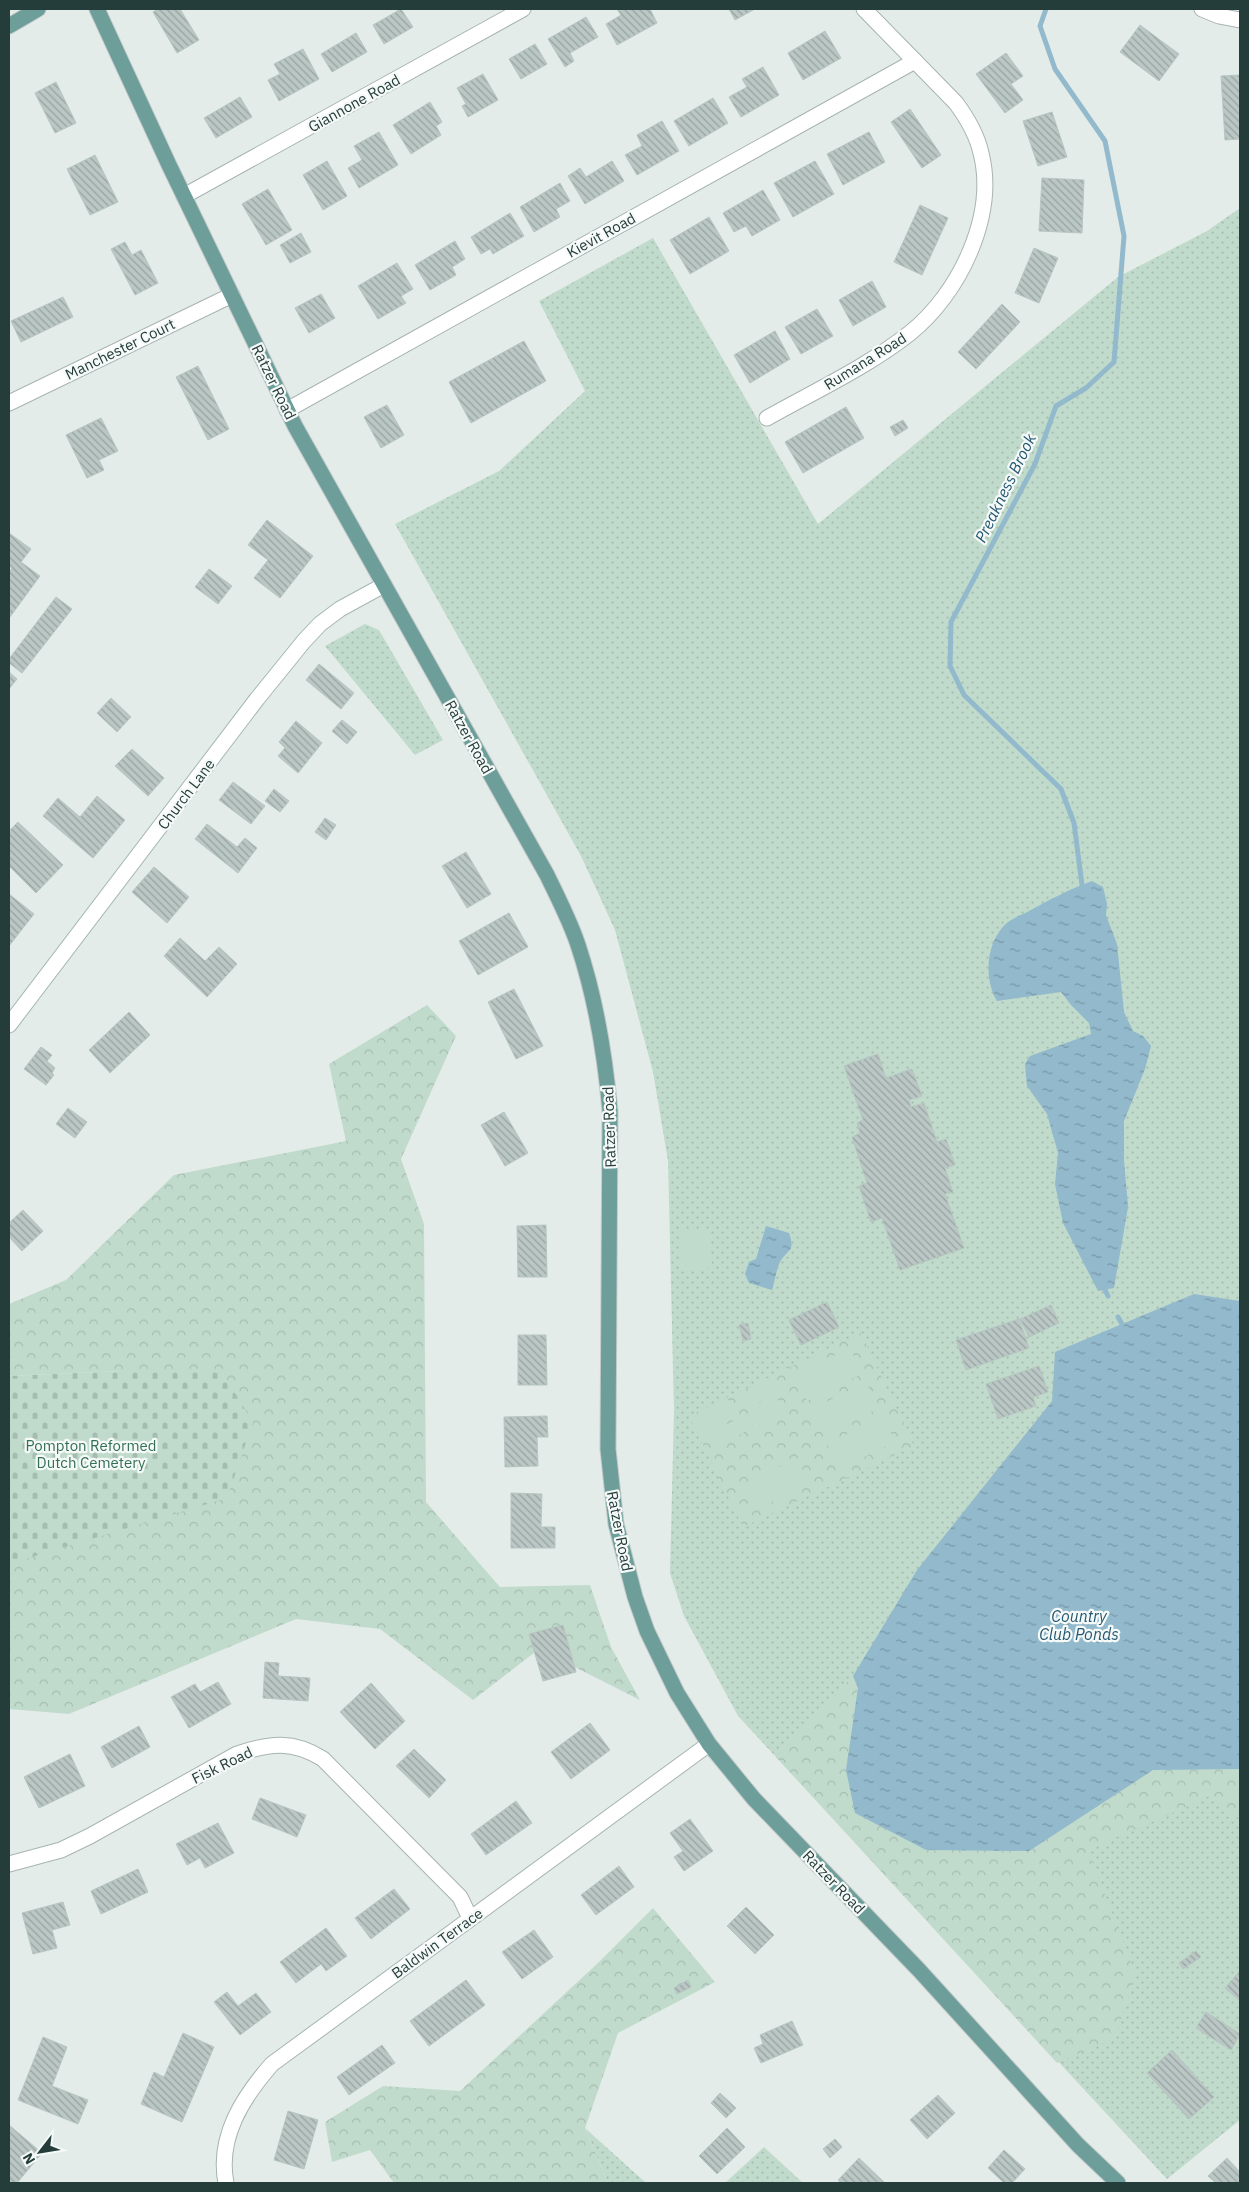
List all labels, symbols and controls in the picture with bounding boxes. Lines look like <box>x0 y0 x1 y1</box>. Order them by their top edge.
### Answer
street label: Giannone Road <box>305 70 403 136</box>
street label: Kievit Road <box>563 208 639 262</box>
street label: Manchester Court <box>62 314 178 384</box>
street label: Rumana Road <box>820 328 910 394</box>
street label: Ratzer Road <box>248 341 300 423</box>
water label: Preakness Brook <box>970 430 1040 546</box>
street label: Ratzer Road <box>441 697 497 777</box>
street label: Church Lane <box>153 755 219 833</box>
street label: Ratzer Road <box>598 1086 620 1168</box>
park label: Pompton Reformed Dutch Cemetery <box>26 1436 156 1472</box>
street label: Ratzer Road <box>603 1489 637 1573</box>
water label: Country Club Ponds <box>1039 1606 1119 1644</box>
street label: Fisk Road <box>188 1742 256 1788</box>
street label: Ratzer Road <box>799 1846 869 1918</box>
street label: Baldwin Terrace <box>388 1903 486 1983</box>
north arrow <box>15 2127 65 2177</box>
text: N <box>19 2150 39 2168</box>

